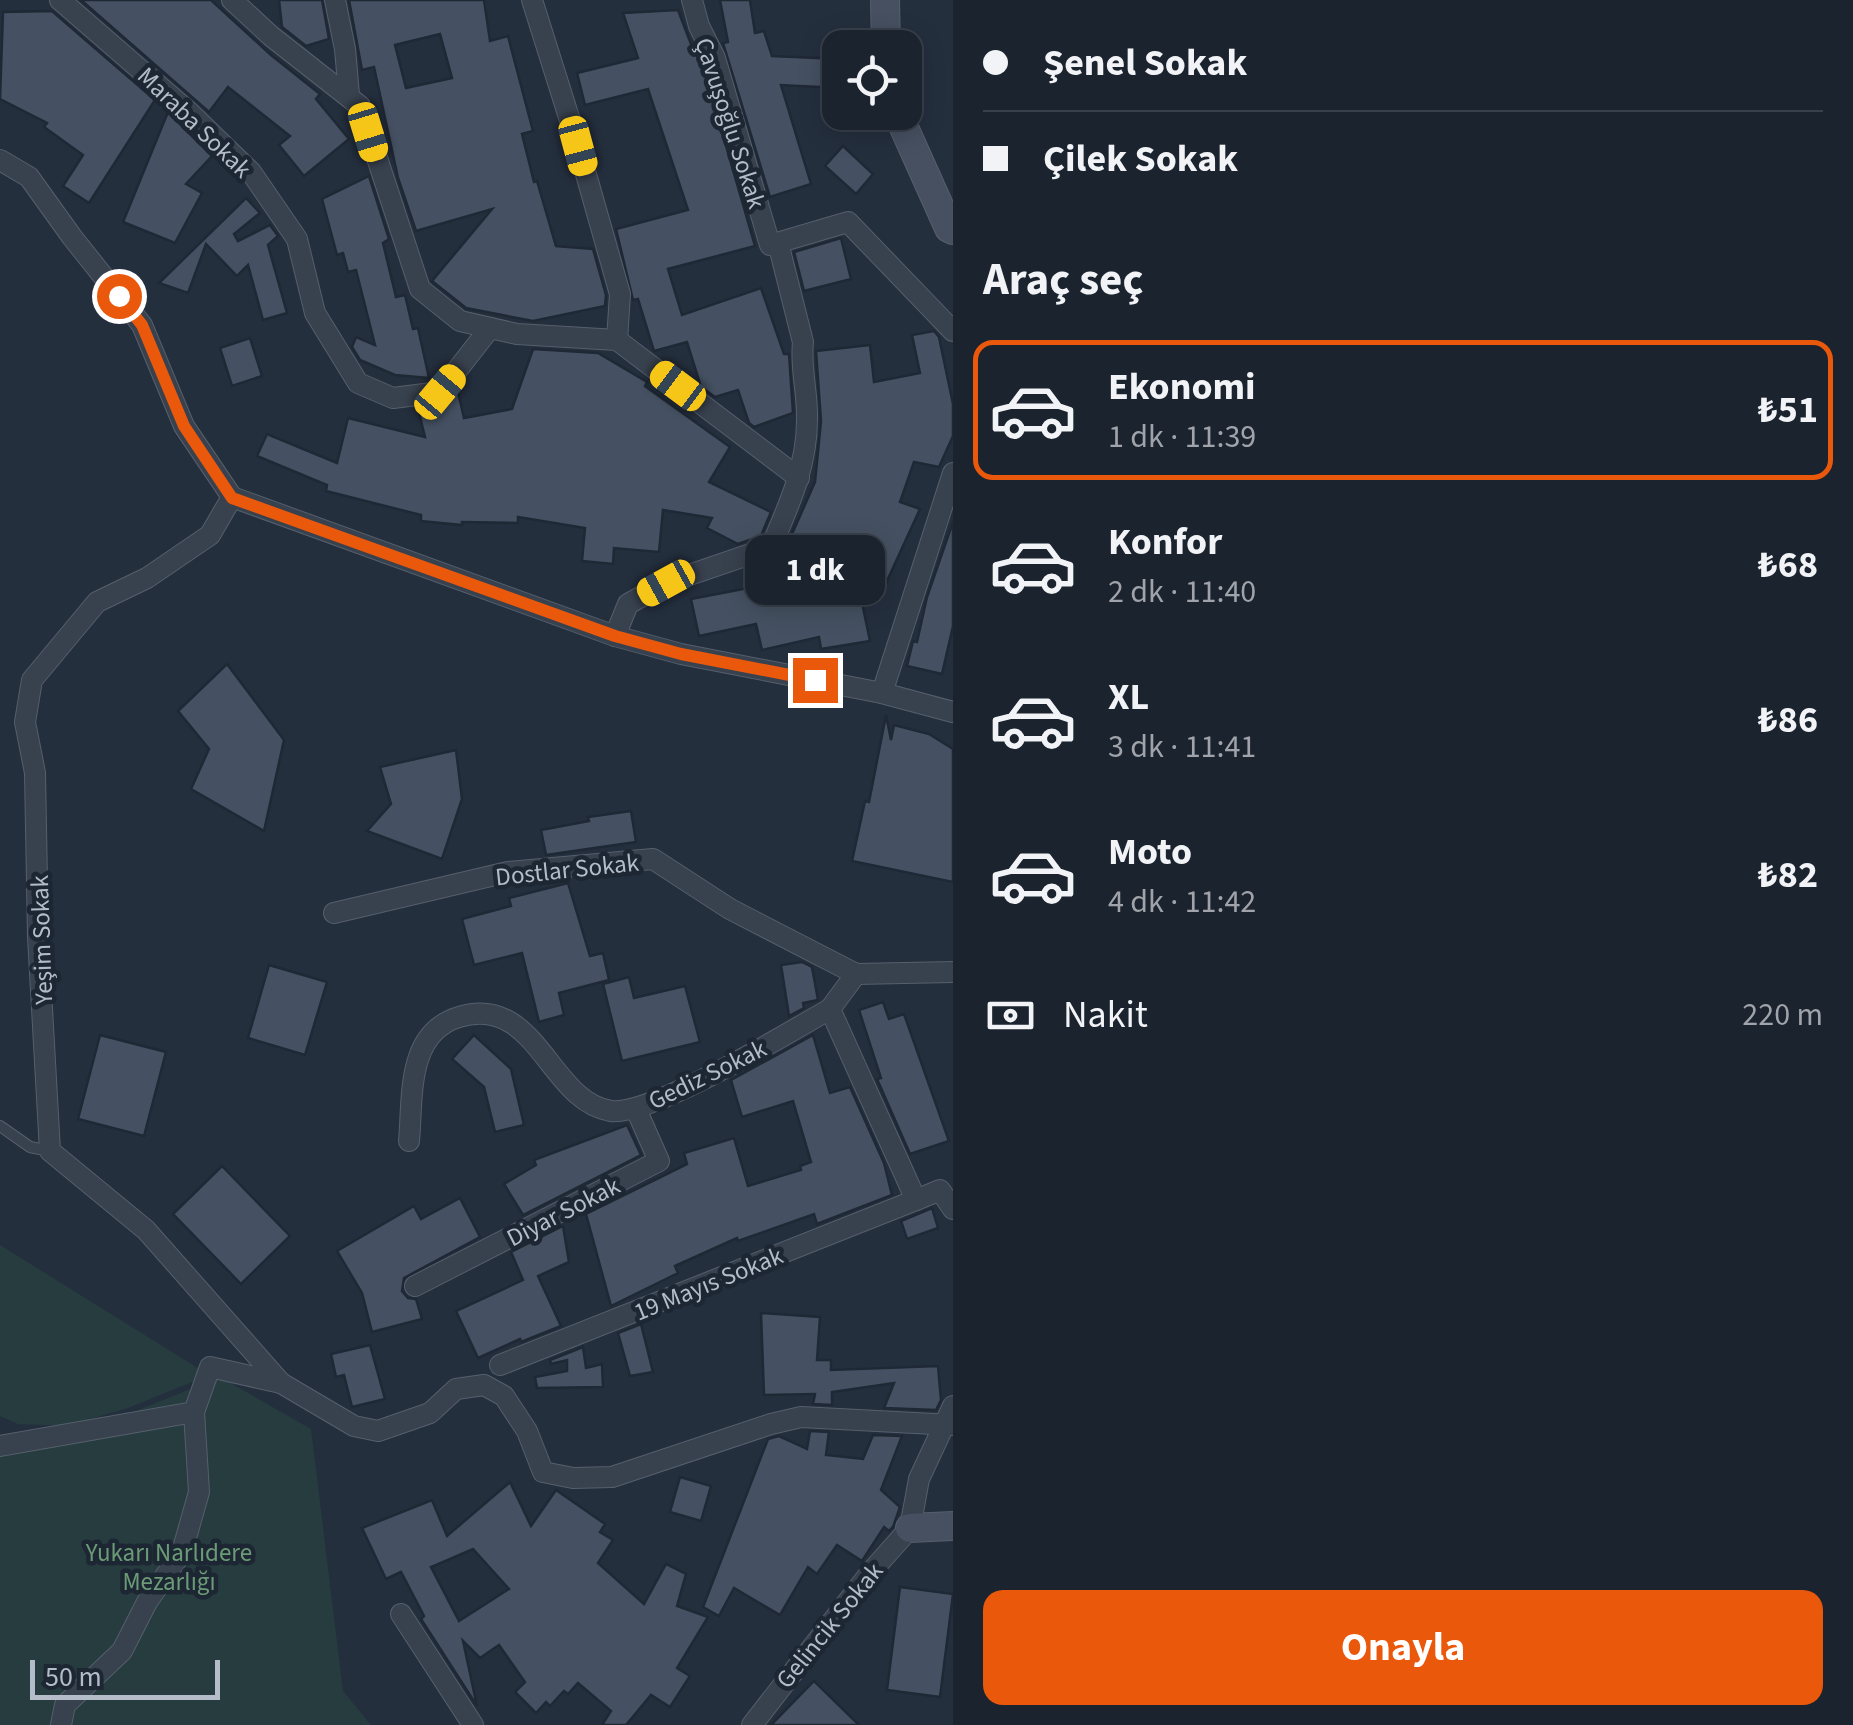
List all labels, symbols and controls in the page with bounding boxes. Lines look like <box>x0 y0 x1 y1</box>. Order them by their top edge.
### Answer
map controls <box>822 30 922 130</box>
button: locate <box>822 30 922 130</box>
street label: Çavuşoğlu Sokak <box>685 33 775 214</box>
text: Şenel Sokak <box>1043 36 1247 90</box>
street label: Maraba Sokak <box>129 59 260 187</box>
car <box>345 99 391 165</box>
car <box>556 113 600 179</box>
text: Çilek Sokak <box>1043 132 1238 186</box>
text: Araç seç <box>983 248 1143 312</box>
route start <box>97 274 142 319</box>
car <box>645 356 711 416</box>
car <box>409 359 471 425</box>
text: Ekonomi <box>1108 360 1256 414</box>
icon: car <box>988 365 1078 455</box>
text: ₺51 <box>1758 383 1818 437</box>
text: 1 dk · 11:39 <box>1108 414 1256 460</box>
text: Konfor <box>1108 515 1222 569</box>
icon: car <box>988 520 1078 610</box>
callout: 1 dk <box>745 535 885 605</box>
text: ₺68 <box>1758 538 1818 592</box>
text: 1 dk <box>785 547 845 593</box>
car <box>632 555 700 611</box>
text: 2 dk · 11:40 <box>1108 569 1256 615</box>
route end <box>793 658 838 703</box>
text: XL <box>1108 670 1149 724</box>
icon: car <box>988 675 1078 765</box>
text: ₺86 <box>1758 693 1818 747</box>
text: 3 dk · 11:41 <box>1108 724 1256 770</box>
text: Moto <box>1108 825 1192 879</box>
icon: car <box>988 830 1078 920</box>
street label: Dostlar Sokak <box>494 845 641 895</box>
text: ₺82 <box>1758 848 1818 902</box>
street label: Yeşim Sokak <box>22 874 62 1006</box>
text: 4 dk · 11:42 <box>1108 879 1256 925</box>
icon: cash <box>983 988 1038 1043</box>
text: Nakit <box>1063 988 1148 1042</box>
text: 220 m <box>1742 992 1823 1038</box>
street label: Gediz Sokak <box>642 1031 773 1119</box>
street label: Diyar Sokak <box>500 1168 627 1256</box>
street label: 19 Mayıs Sokak <box>628 1237 789 1330</box>
park label: Yukarı Narlıdere Mezarlığı <box>85 1535 252 1600</box>
street label: Gelincik Sokak <box>768 1554 892 1696</box>
button: Onayla <box>983 1590 1823 1705</box>
scale bar <box>30 1655 220 1700</box>
text: 50 m <box>45 1657 102 1697</box>

